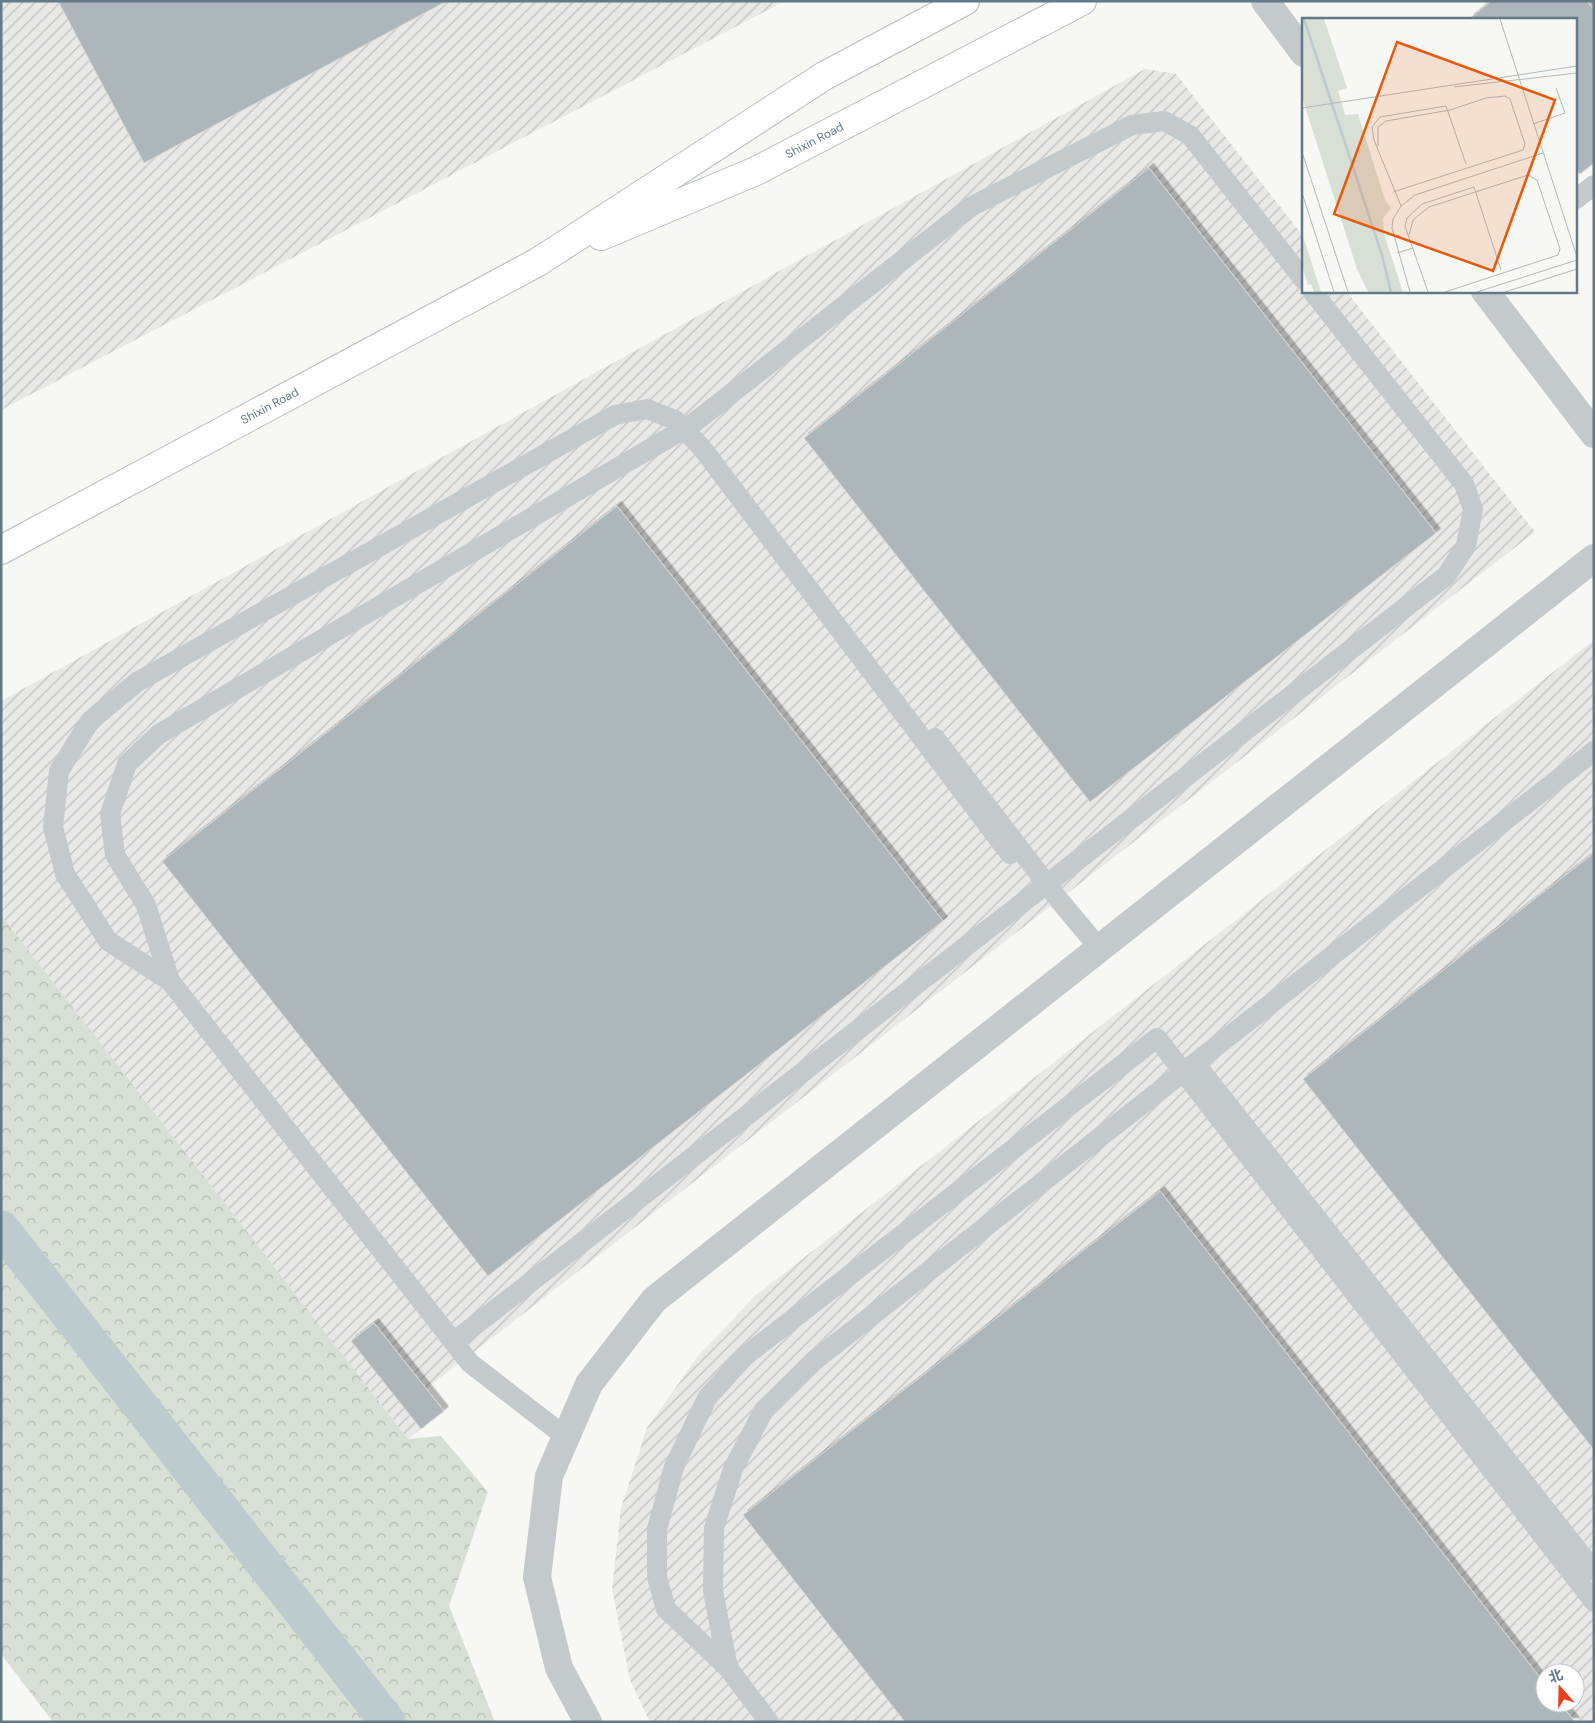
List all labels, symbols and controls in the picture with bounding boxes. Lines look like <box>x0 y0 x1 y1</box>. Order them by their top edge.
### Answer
inset map <box>1302 18 1578 292</box>
street label: Shixin Road <box>783 119 846 162</box>
street label: Shixin Road <box>238 384 302 428</box>
north arrow <box>1535 1663 1585 1713</box>
text: 北 <box>1546 1665 1565 1687</box>

